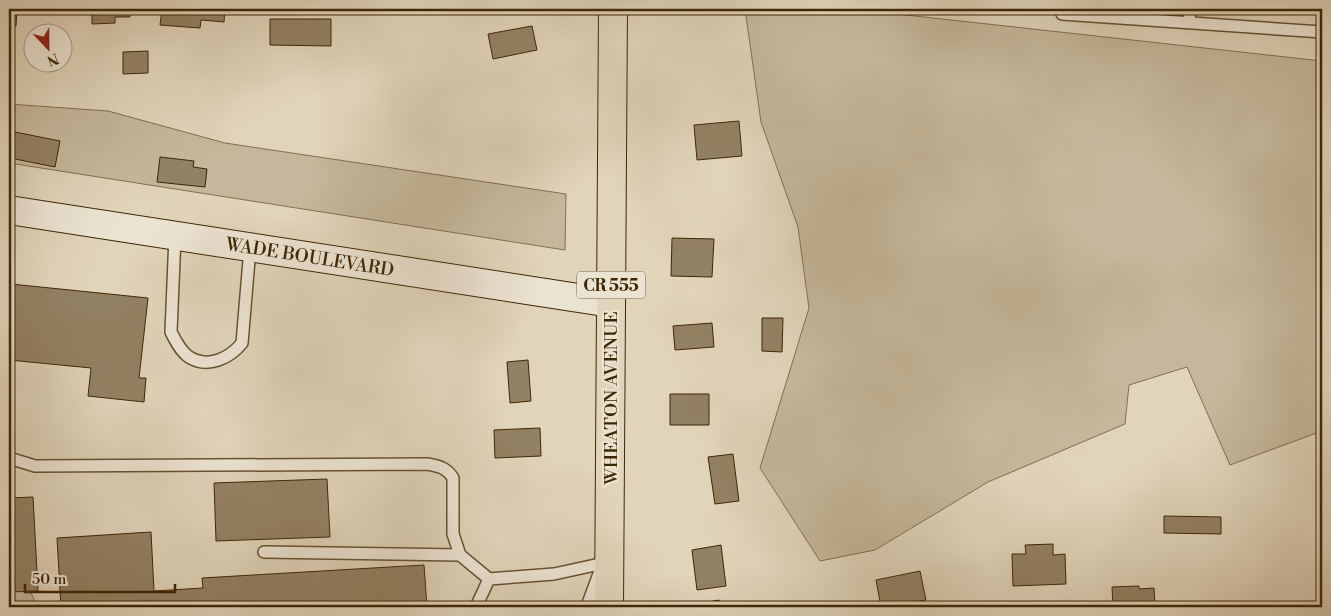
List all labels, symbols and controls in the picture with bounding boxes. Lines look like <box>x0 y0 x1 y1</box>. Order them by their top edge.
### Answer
north arrow <box>22 22 72 72</box>
text: N <box>44 49 61 70</box>
street label: WADE BOULEVARD <box>223 233 396 282</box>
road number: CR 555 <box>577 272 645 298</box>
street label: WHEATON AVENUE <box>600 311 623 486</box>
scale bar <box>25 561 175 593</box>
text: 50 m <box>32 570 66 589</box>

